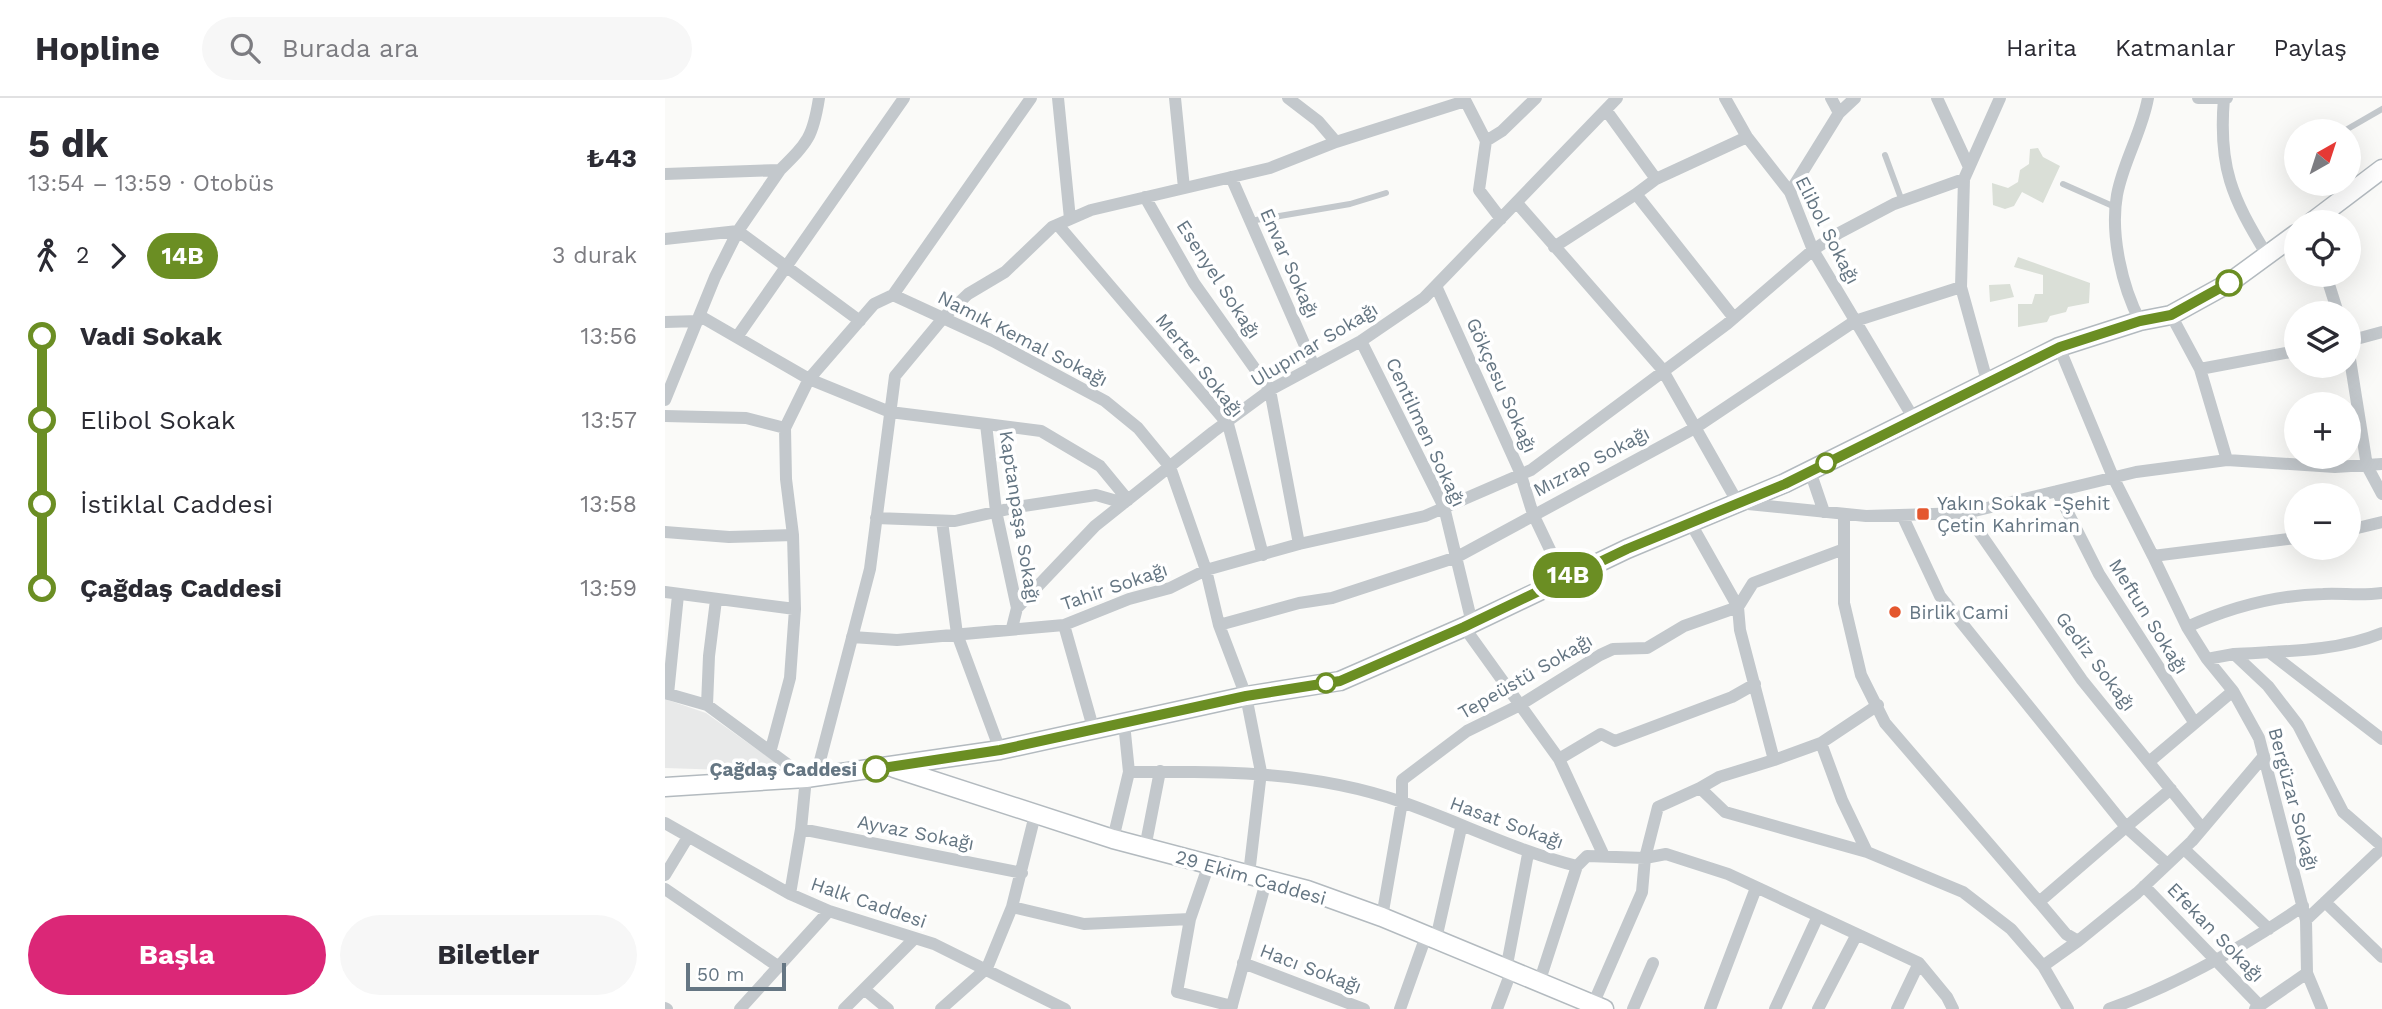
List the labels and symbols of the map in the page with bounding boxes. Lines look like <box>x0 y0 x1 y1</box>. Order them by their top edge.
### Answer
north arrow <box>2284 119 2361 196</box>
street label: Elibol Sokağı <box>1791 172 1865 288</box>
street label: Envar Sokağı <box>1255 205 1324 322</box>
street label: Esenyel Sokağı <box>1172 216 1266 343</box>
unlabelled marker <box>2216 270 2242 296</box>
street label: Namık Kemal Sokağı <box>934 286 1112 391</box>
street label: Ulupınar Sokağı <box>1247 297 1382 391</box>
street label: Merter Sokağı <box>1151 309 1249 422</box>
street label: Gökçesu Sokağı <box>1461 314 1542 456</box>
street label: Centilmen Sokağı <box>1381 354 1470 510</box>
street label: Mızrap Sokağı <box>1529 421 1653 502</box>
street label: Kaptanpaşa Sokağı <box>994 429 1045 605</box>
unlabelled marker <box>1816 453 1836 473</box>
place label: Yakın Sokak -Şehit Çetin Kahriman <box>1937 492 2110 537</box>
marker: Yakın Sokak -Şehit Çetin Kahriman <box>1915 506 1931 522</box>
line badge: 14B <box>1528 552 1608 598</box>
street label: Meftun Sokağı <box>2104 554 2193 678</box>
street label: Tahir Sokağı <box>1058 558 1170 615</box>
place label: Birlik Cami <box>1909 601 2009 624</box>
marker: Birlik Cami <box>1887 604 1903 620</box>
street label: Gediz Sokağı <box>2051 607 2140 715</box>
street label: Tepeüstü Sokağı <box>1454 629 1596 724</box>
unlabelled marker <box>1316 673 1336 693</box>
street label: Bergüzar Sokağı <box>2263 725 2324 873</box>
marker: Çağdaş Caddesi <box>863 756 889 782</box>
place label: Çağdaş Caddesi <box>709 758 857 781</box>
street label: Hasat Sokağı <box>1447 791 1567 854</box>
street label: Ayvaz Sokağı <box>856 810 976 855</box>
street label: 29 Ekim Caddesi <box>1173 845 1329 910</box>
street label: Halk Caddesi <box>808 872 930 933</box>
street label: Efekan Sokağı <box>2162 878 2269 987</box>
street label: Hacı Sokağı <box>1257 939 1365 998</box>
scale bar <box>686 960 786 992</box>

